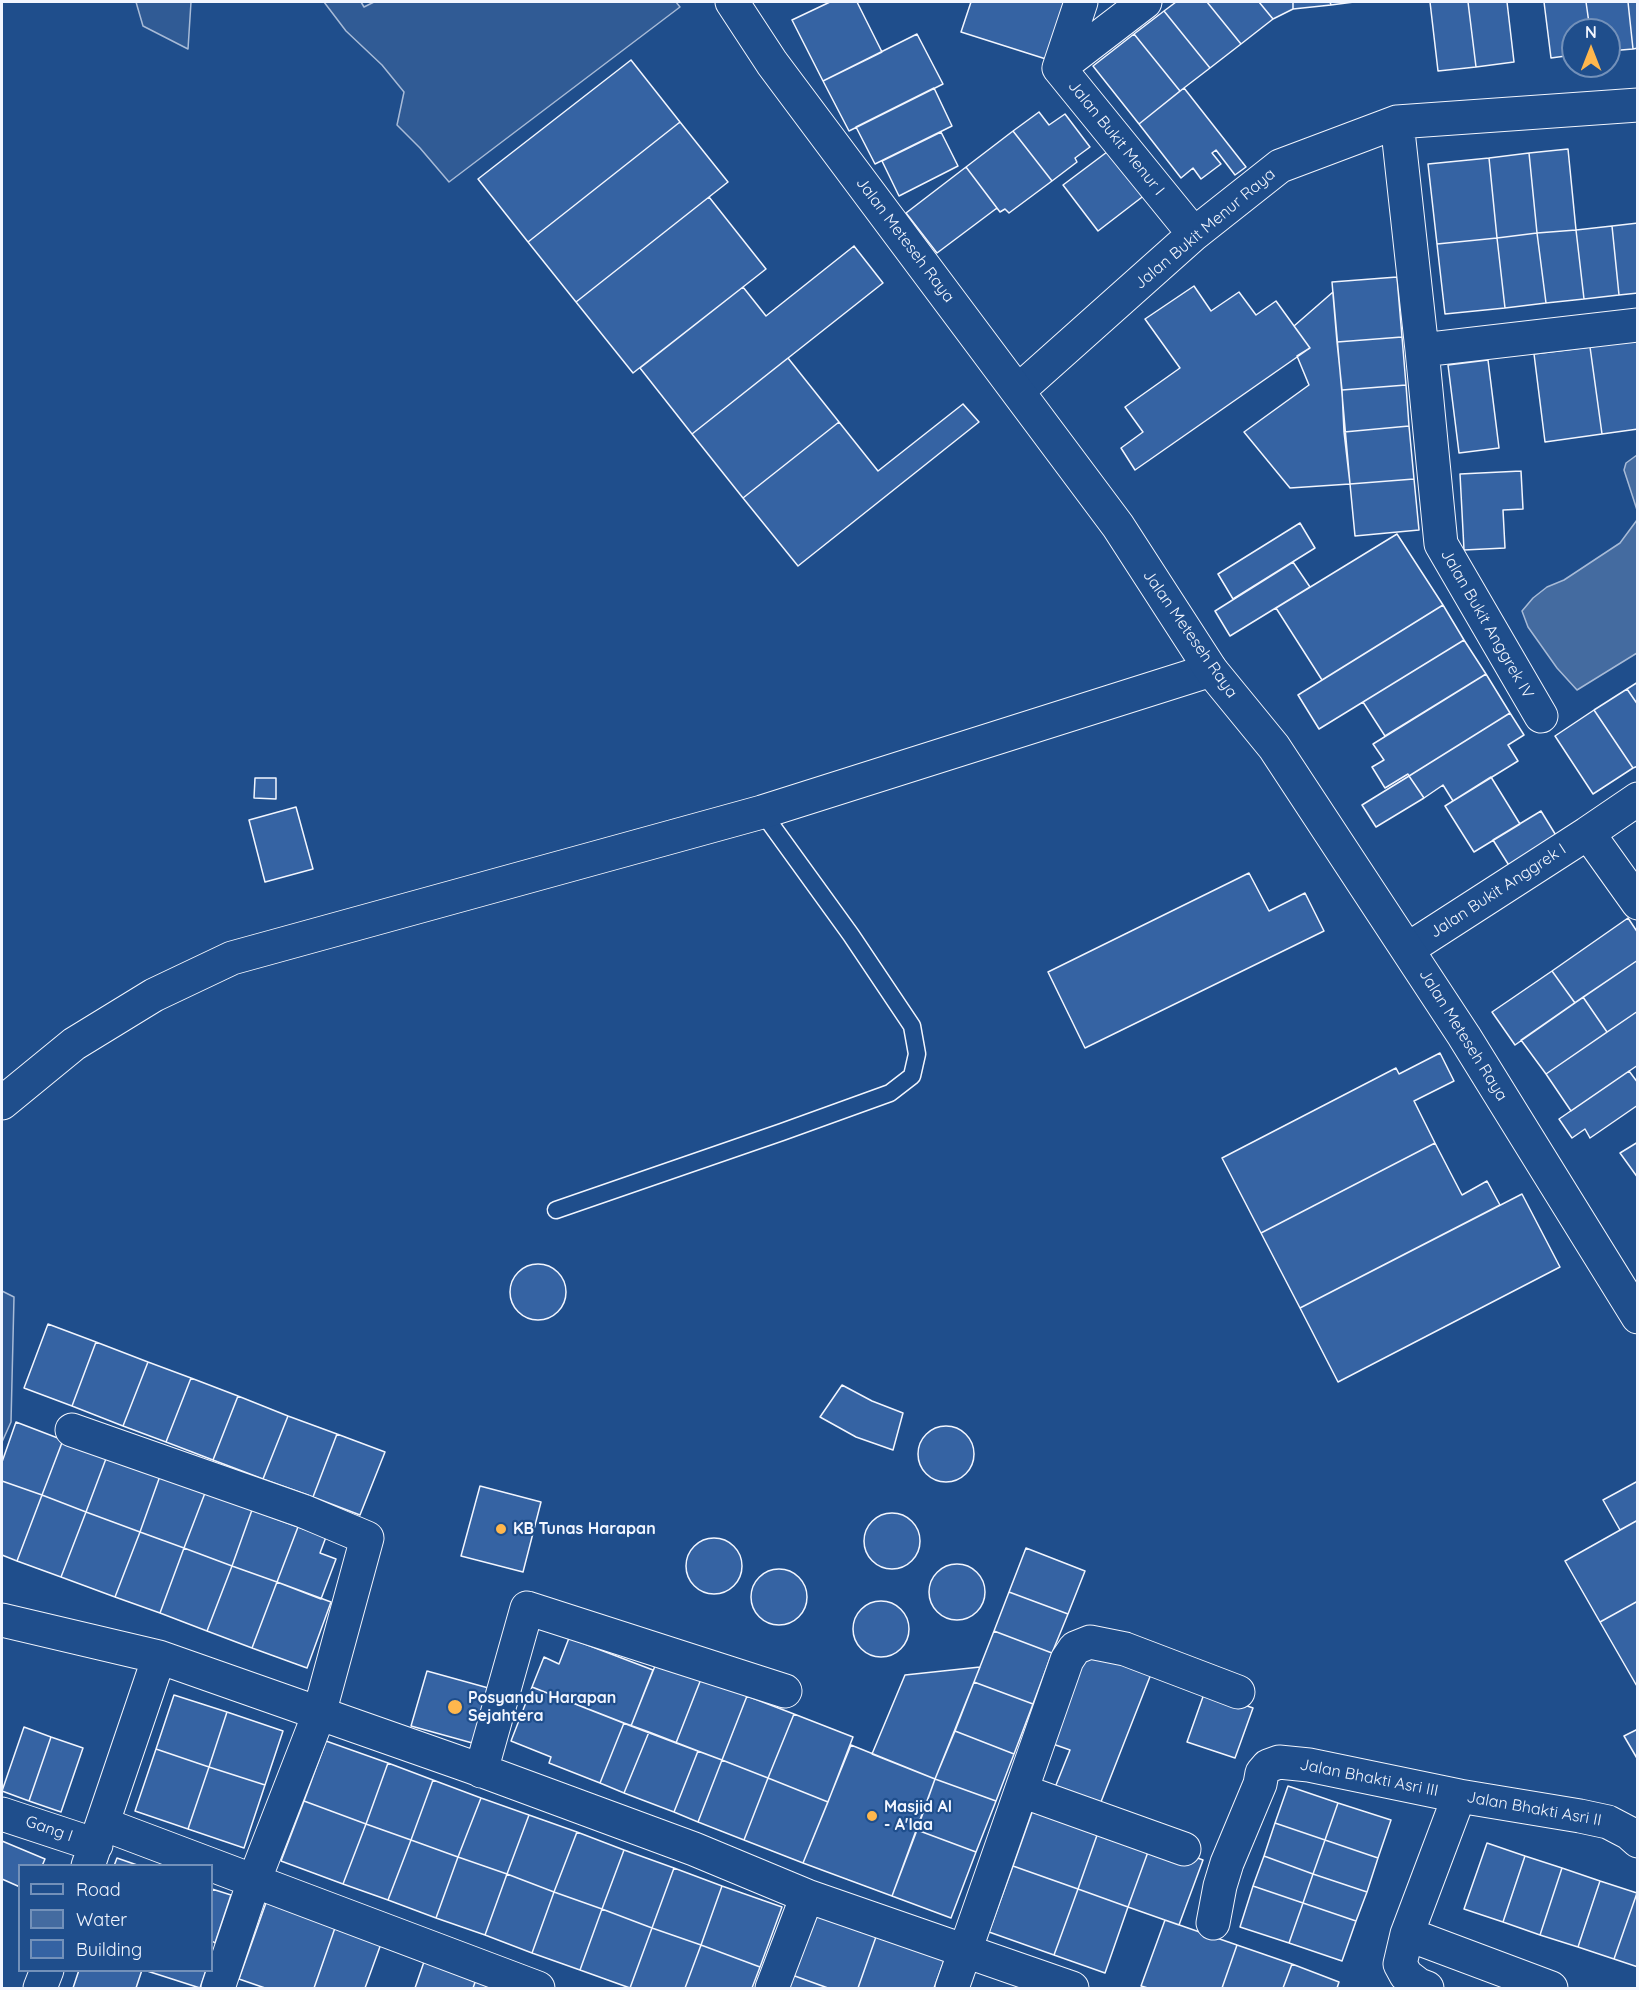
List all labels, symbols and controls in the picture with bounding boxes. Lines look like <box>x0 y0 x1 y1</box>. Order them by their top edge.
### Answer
north arrow <box>1561 18 1621 78</box>
text: N <box>1585 22 1597 42</box>
street label: Jalan Bukit Menur I <box>1064 77 1168 199</box>
street label: Jalan Bukit Menur Raya <box>1131 165 1279 293</box>
street label: Jalan Meteseh Raya <box>852 174 958 306</box>
street label: Jalan Bukit Anggrek IV <box>1436 546 1538 702</box>
street label: Jalan Meteseh Raya <box>1139 566 1241 702</box>
street label: Jalan Bukit Anggrek I <box>1426 840 1570 942</box>
street label: Jalan Meteseh Raya <box>1415 966 1511 1104</box>
place label: KB Tunas Harapan <box>513 1519 656 1539</box>
marker: KB Tunas Harapan <box>494 1522 508 1536</box>
place label: Posyandu Harapan Sejahtera <box>468 1688 616 1726</box>
marker: Posyandu Harapan Sejahtera <box>446 1698 464 1716</box>
street label: Jalan Bhakti Asri III <box>1298 1755 1440 1801</box>
street label: Jalan Bhakti Asri II <box>1465 1788 1603 1830</box>
place label: Masjid Al - A'laa <box>884 1797 952 1835</box>
marker: Masjid Al - A'laa <box>865 1809 879 1823</box>
street label: Gang I <box>23 1812 75 1846</box>
legend <box>18 1864 213 1972</box>
text: Road <box>76 1878 121 1901</box>
text: Water <box>76 1908 127 1931</box>
text: Building <box>76 1938 142 1961</box>

